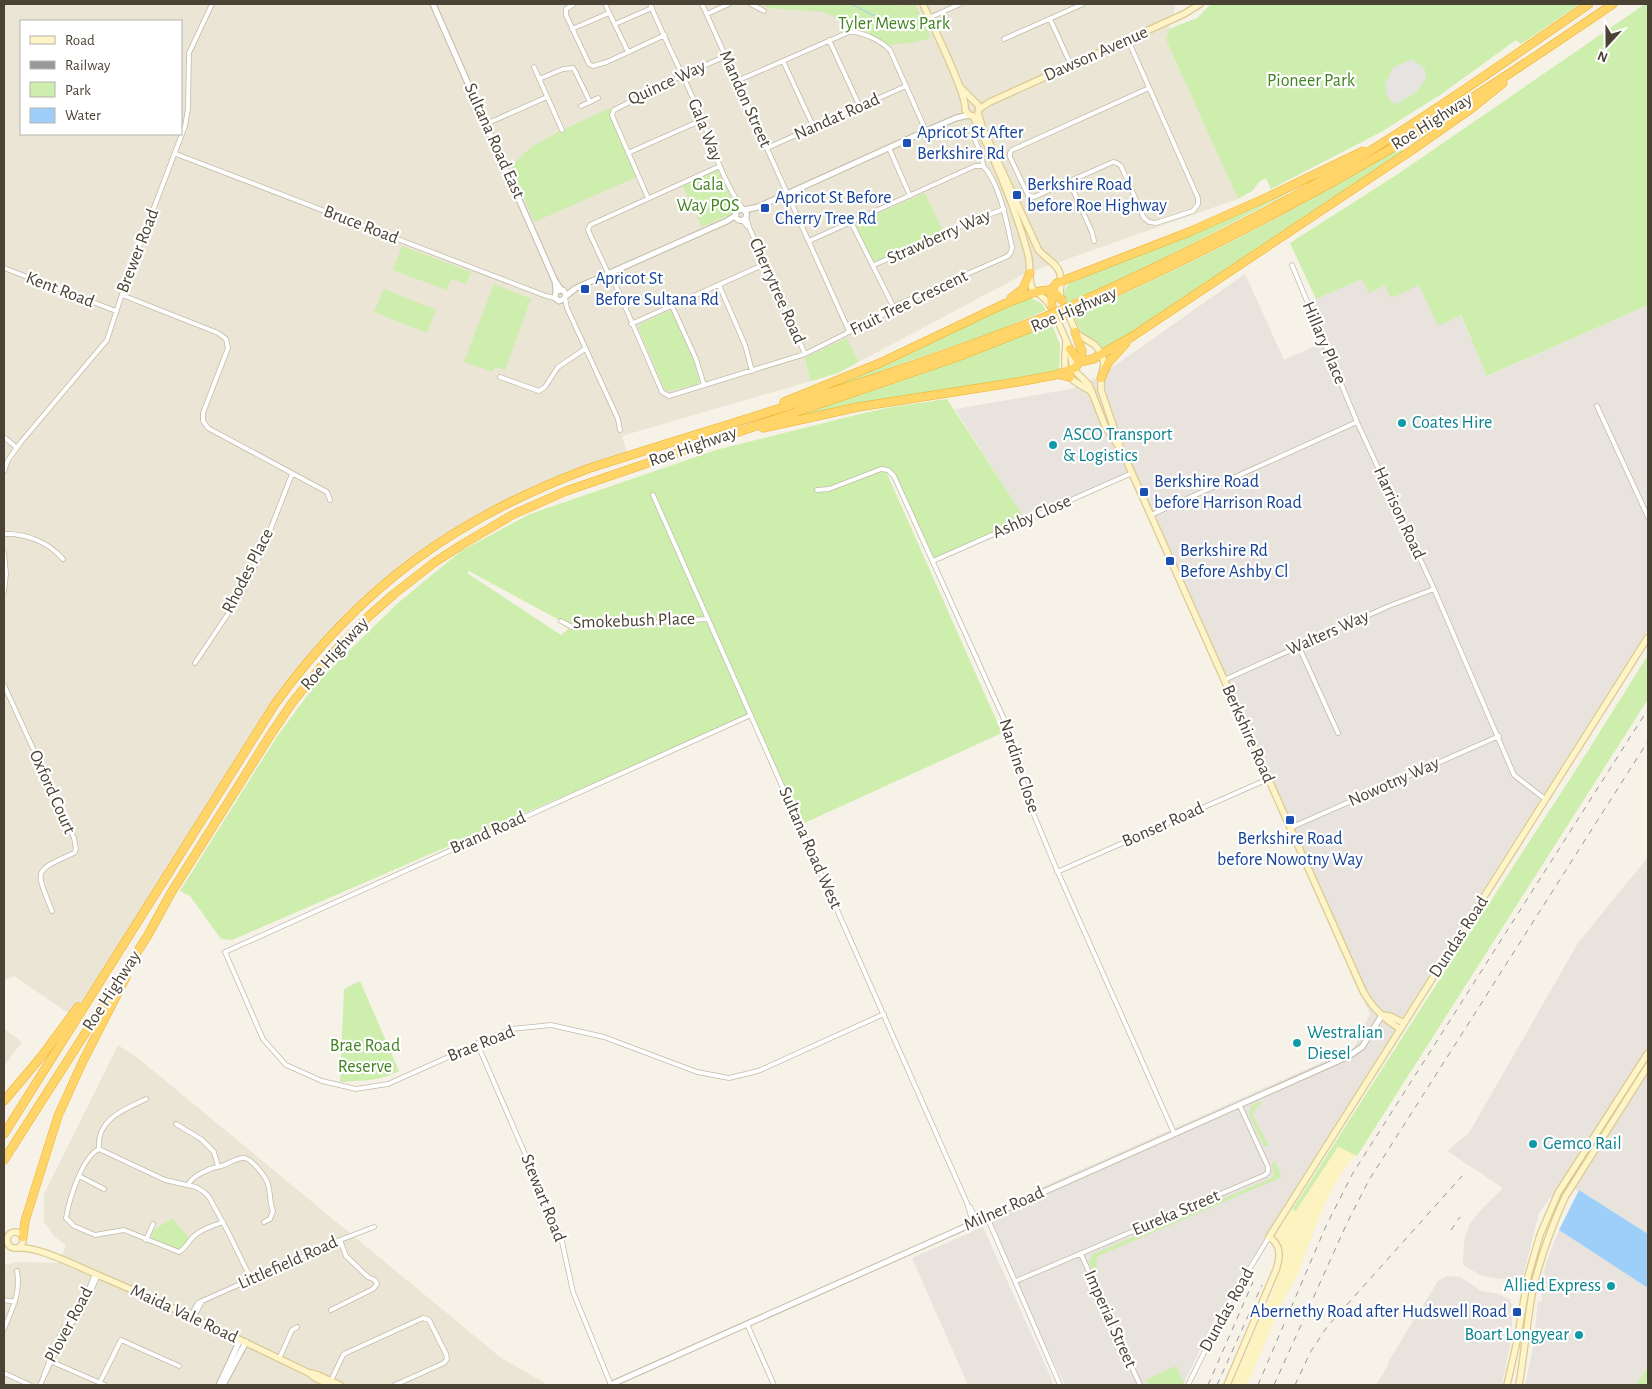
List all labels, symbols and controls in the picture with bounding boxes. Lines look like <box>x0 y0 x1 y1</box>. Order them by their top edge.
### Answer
park label: Tyler Mews Park <box>838 15 951 33</box>
legend <box>20 20 182 135</box>
north arrow <box>1582 20 1632 70</box>
street label: Dawson Avenue <box>1041 23 1151 85</box>
text: Road <box>65 33 95 48</box>
street label: Mandon Street <box>716 48 774 150</box>
text: N <box>1596 48 1610 64</box>
street label: Quince Way <box>625 57 709 109</box>
text: Railway <box>65 58 111 73</box>
park label: Pioneer Park <box>1267 72 1356 90</box>
street label: Sultana Road East <box>460 81 528 202</box>
text: Park <box>65 83 91 98</box>
street label: Nandat Road <box>792 90 882 144</box>
street label: Roe Highway <box>1388 90 1476 154</box>
street label: Gala Way <box>684 96 726 164</box>
text: Water <box>65 108 101 123</box>
place label: Apricot St After Berkshire Rd <box>917 124 1024 163</box>
marker: Apricot St After Berkshire Rd <box>901 137 913 149</box>
park label: Gala Way POS <box>676 176 740 215</box>
place label: Berkshire Road before Roe Highway <box>1027 176 1167 215</box>
place label: Apricot St Before Cherry Tree Rd <box>775 189 892 228</box>
marker: Berkshire Road before Roe Highway <box>1011 189 1023 201</box>
marker: Apricot St Before Cherry Tree Rd <box>759 202 771 214</box>
street label: Bruce Road <box>321 203 401 247</box>
street label: Strawberry Way <box>885 206 994 268</box>
street label: Brewer Road <box>114 207 162 295</box>
street label: Cherrytree Road <box>746 236 808 346</box>
street label: Fruit Tree Crescent <box>847 267 971 339</box>
street label: Kent Road <box>23 269 97 311</box>
place label: Apricot St Before Sultana Rd <box>595 270 719 309</box>
marker: Apricot St Before Sultana Rd <box>579 283 591 295</box>
street label: Roe Highway <box>1028 284 1120 336</box>
street label: Hillary Place <box>1299 299 1349 387</box>
place label: Coates Hire <box>1412 414 1492 432</box>
marker: Coates Hire <box>1396 417 1408 429</box>
street label: Roe Highway <box>647 423 739 470</box>
place label: ASCO Transport & Logistics <box>1063 426 1173 465</box>
marker: ASCO Transport & Logistics <box>1047 439 1059 451</box>
street label: Harrison Road <box>1370 464 1428 562</box>
place label: Berkshire Road before Harrison Road <box>1154 473 1302 512</box>
marker: Berkshire Road before Harrison Road <box>1138 486 1150 498</box>
street label: Ashby Close <box>990 492 1074 542</box>
street label: Rhodes Place <box>219 526 277 616</box>
place label: Berkshire Rd Before Ashby Cl <box>1180 542 1289 581</box>
marker: Berkshire Rd Before Ashby Cl <box>1164 555 1176 567</box>
street label: Walters Way <box>1284 607 1372 659</box>
street label: Smokebush Place <box>572 610 696 632</box>
street label: Roe Highway <box>298 614 373 694</box>
street label: Berkshire Road <box>1218 682 1278 786</box>
street label: Nardine Close <box>995 717 1043 815</box>
street label: Oxford Court <box>26 747 79 837</box>
street label: Nowotny Way <box>1346 754 1442 810</box>
street label: Sultana Road West <box>775 784 845 912</box>
street label: Bonser Road <box>1120 799 1206 851</box>
street label: Brand Road <box>448 808 528 858</box>
marker: Berkshire Road before Nowotny Way <box>1284 814 1296 826</box>
place label: Berkshire Road before Nowotny Way <box>1217 830 1363 869</box>
street label: Dundas Road <box>1426 893 1492 981</box>
street label: Roe Highway <box>80 947 145 1034</box>
street label: Brae Road <box>445 1022 517 1066</box>
place label: Westralian Diesel <box>1307 1024 1383 1063</box>
park label: Brae Road Reserve <box>330 1037 400 1076</box>
marker: Westralian Diesel <box>1291 1037 1303 1049</box>
place label: Gemco Rail <box>1543 1135 1622 1153</box>
marker: Gemco Rail <box>1527 1138 1539 1150</box>
street label: Stewart Road <box>517 1152 569 1244</box>
street label: Milner Road <box>961 1183 1047 1235</box>
street label: Eureka Street <box>1130 1186 1223 1239</box>
street label: Littlefield Road <box>236 1233 340 1293</box>
street label: Dundas Road <box>1197 1265 1257 1355</box>
street label: Imperial Street <box>1080 1267 1140 1371</box>
place label: Allied Express <box>1504 1277 1601 1295</box>
marker: Allied Express <box>1605 1280 1617 1292</box>
street label: Maida Vale Road <box>127 1281 241 1347</box>
street label: Plover Road <box>42 1284 96 1366</box>
place label: Abernethy Road after Hudswell Road <box>1250 1303 1507 1321</box>
marker: Abernethy Road after Hudswell Road <box>1511 1306 1523 1318</box>
place label: Boart Longyear <box>1464 1326 1569 1344</box>
marker: Boart Longyear <box>1573 1329 1585 1341</box>

